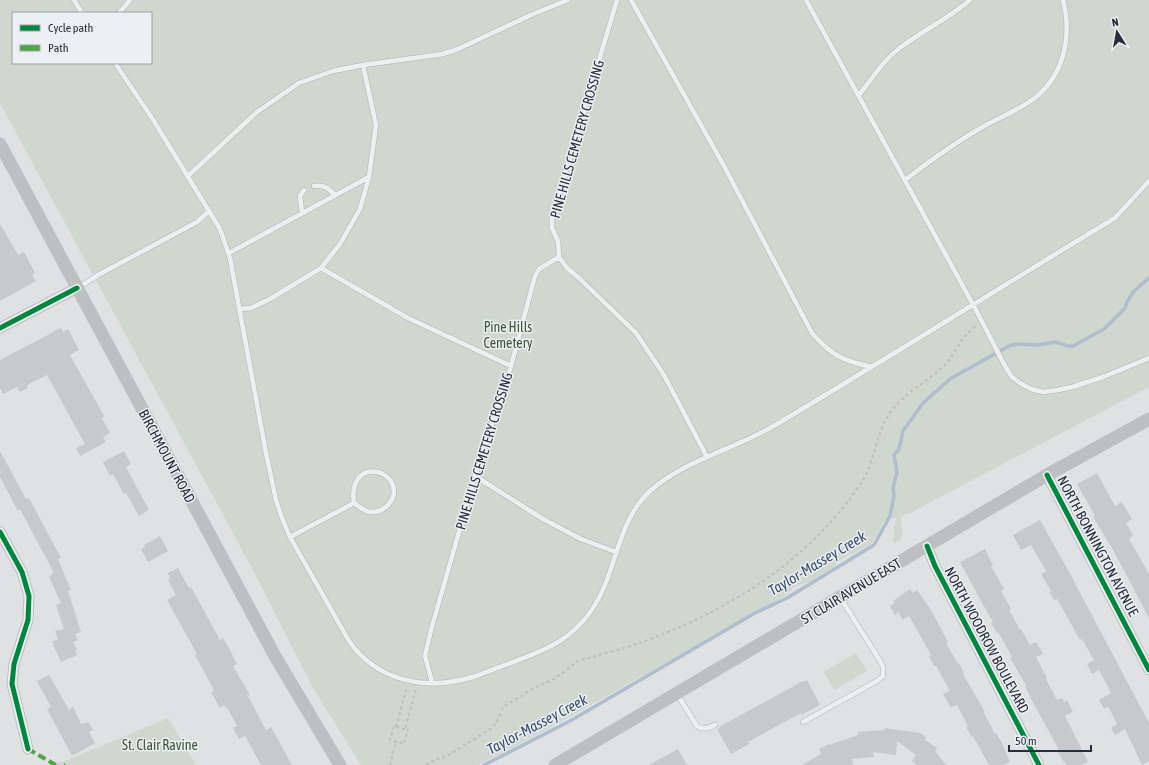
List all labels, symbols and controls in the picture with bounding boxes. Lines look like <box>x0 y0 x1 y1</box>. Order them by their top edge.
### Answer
legend <box>12 12 152 64</box>
north arrow <box>1097 12 1137 52</box>
text: N <box>1111 16 1119 29</box>
text: Cycle path <box>48 21 93 35</box>
text: Path <box>48 41 69 55</box>
street label: PINE HILLS CEMETERY CROSSING <box>547 58 607 220</box>
park label: Pine Hills Cemetery <box>483 319 533 351</box>
street label: PINE HILLS CEMETERY CROSSING <box>452 370 516 532</box>
street label: BIRCHMOUNT ROAD <box>136 407 198 506</box>
street label: NORTH BONNINGTON AVENUE <box>1054 473 1142 619</box>
water label: Taylor-Massey Creek <box>765 527 869 599</box>
street label: ST CLAIR AVENUE EAST <box>798 555 904 627</box>
street label: NORTH WOODROW BOULEVARD <box>942 564 1033 716</box>
water label: Taylor-Massey Creek <box>484 690 590 758</box>
scale bar <box>1009 727 1091 753</box>
text: 50 m <box>1015 734 1037 748</box>
park label: St. Clair Ravine <box>122 737 198 753</box>

